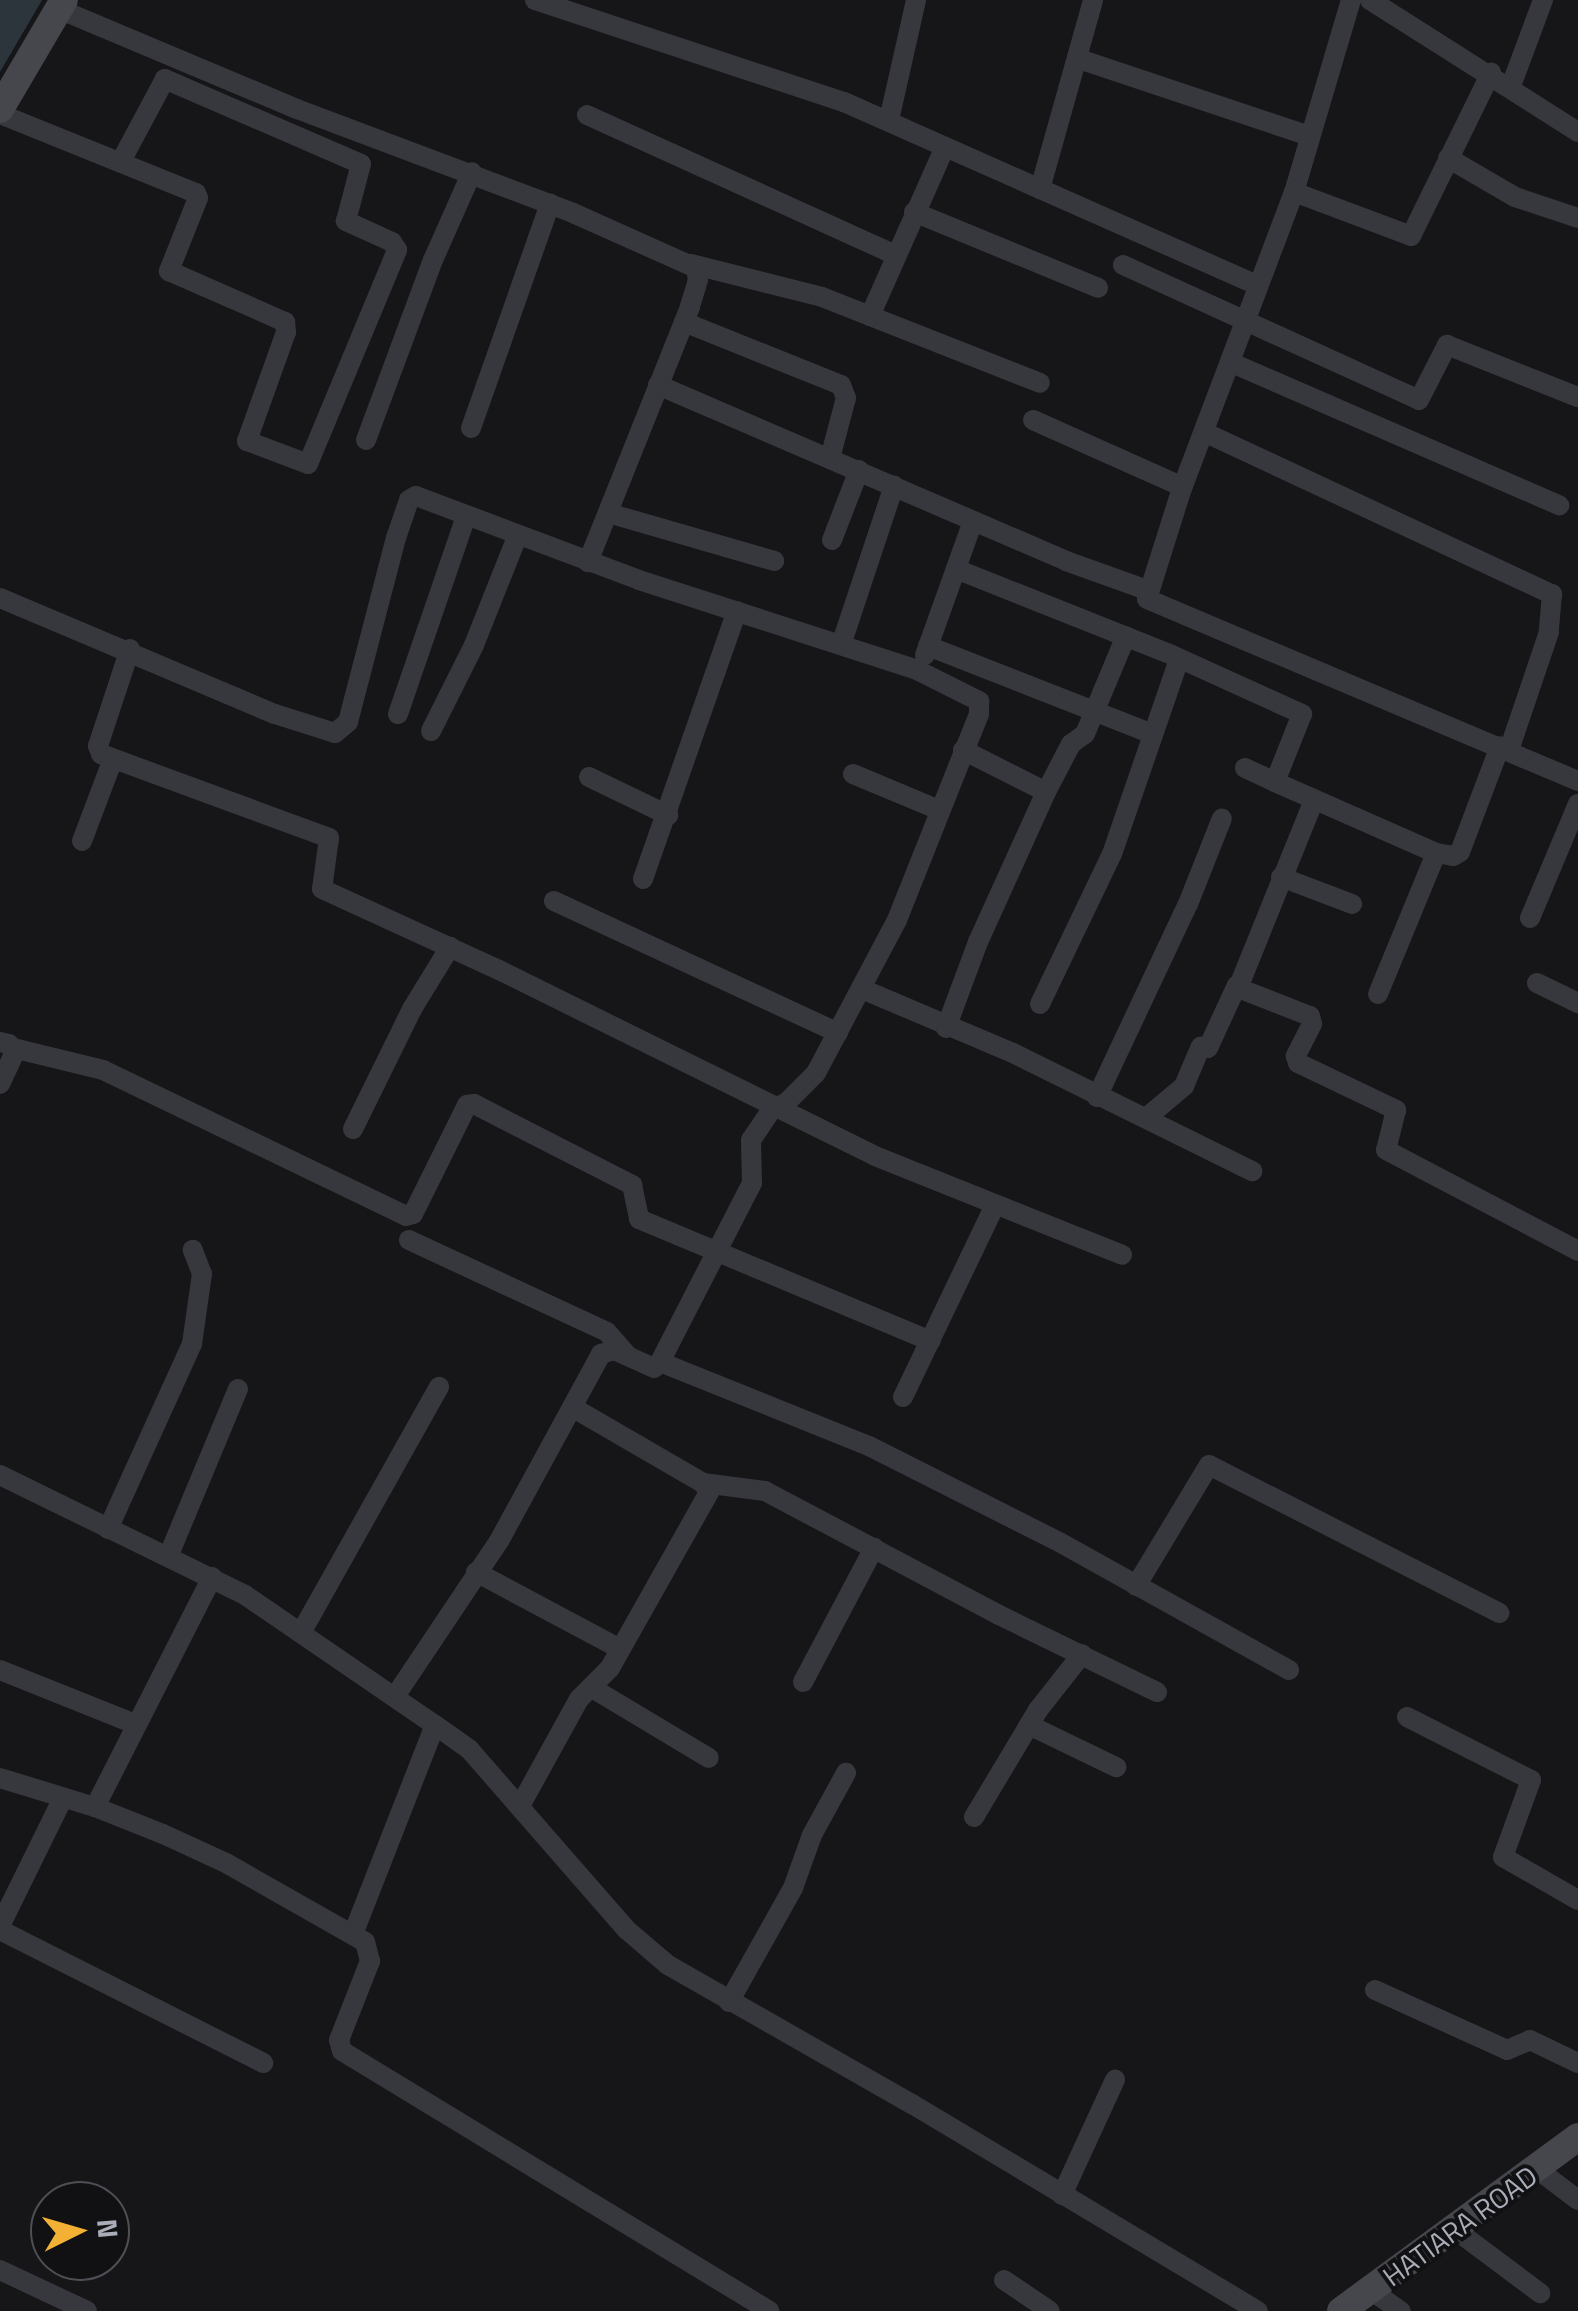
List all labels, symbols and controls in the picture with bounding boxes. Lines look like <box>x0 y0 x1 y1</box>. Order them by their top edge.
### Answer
street label: HATIARA ROAD <box>1376 2159 1544 2293</box>
north arrow <box>30 2181 130 2281</box>
text: N <box>86 2217 131 2240</box>

